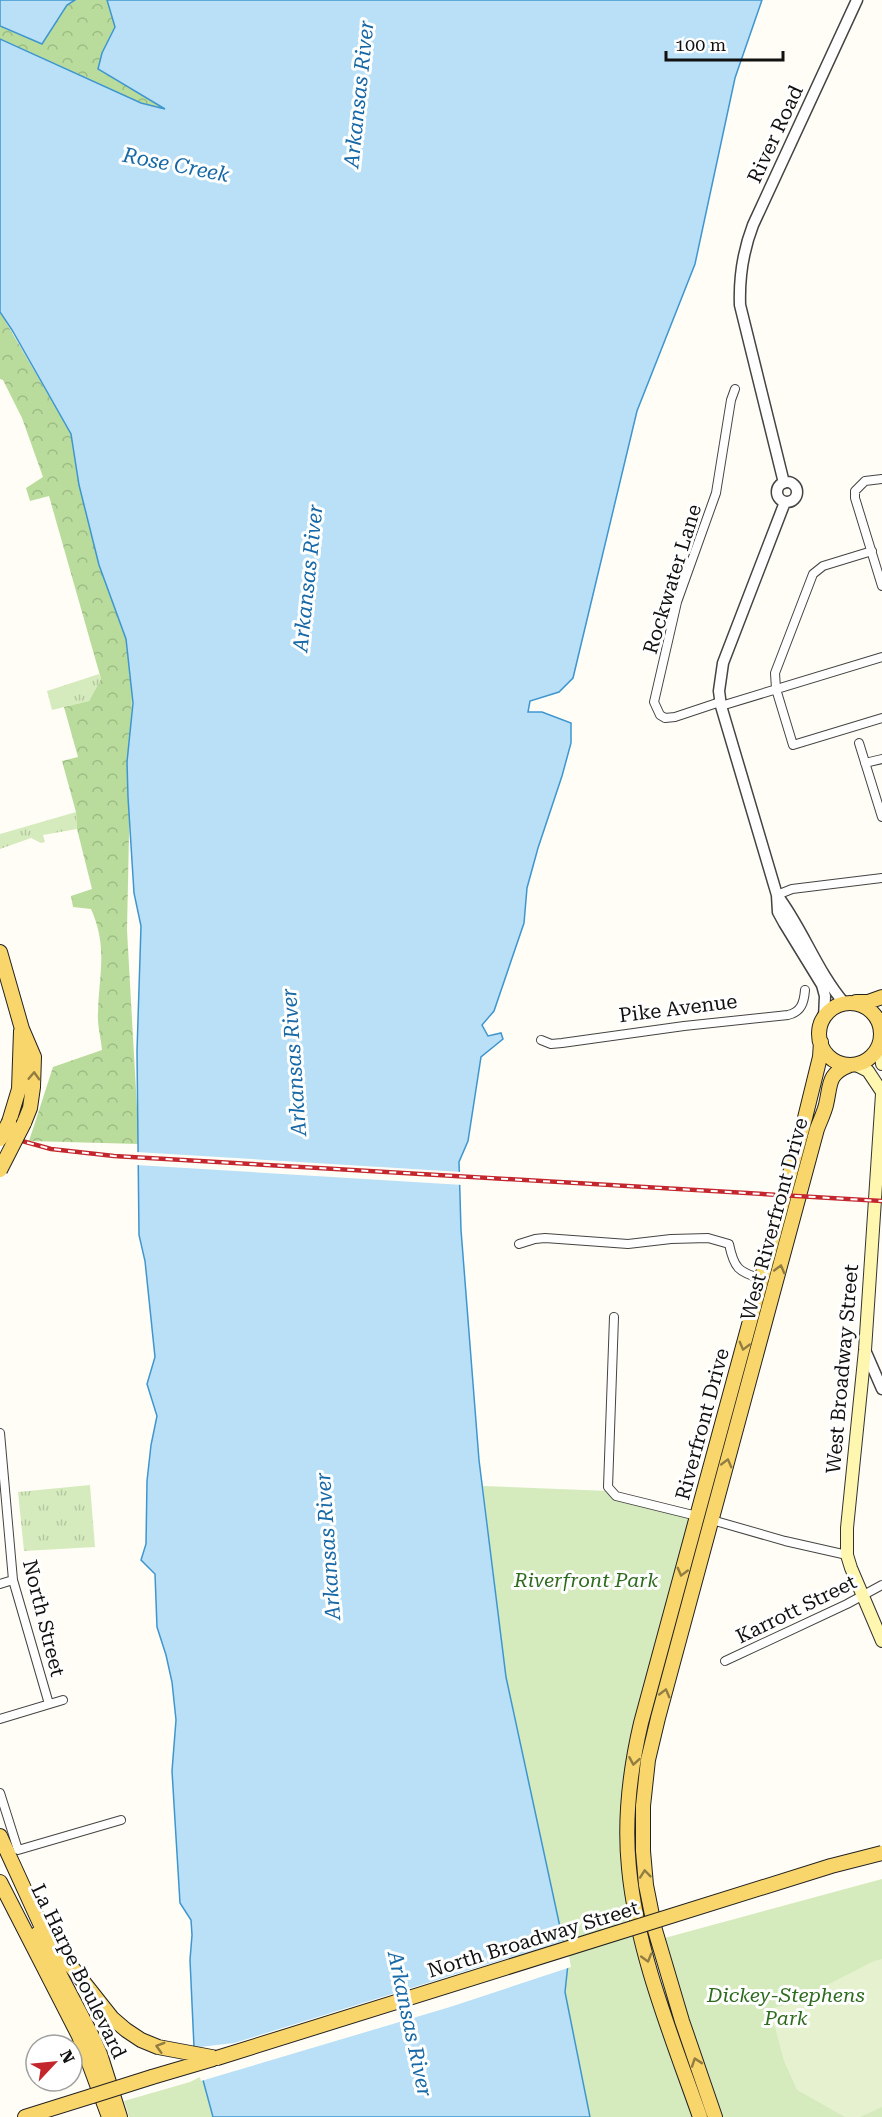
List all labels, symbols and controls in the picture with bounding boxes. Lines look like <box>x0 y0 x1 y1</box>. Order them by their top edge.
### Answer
water label: Arkansas River <box>339 19 379 171</box>
scale bar <box>666 24 783 62</box>
text: 100 m <box>675 34 726 55</box>
street label: River Road <box>742 81 808 187</box>
water label: Rose Creek <box>120 143 232 187</box>
street label: Rockwater Lane <box>638 501 706 657</box>
water label: Arkansas River <box>288 503 328 655</box>
water label: Arkansas River <box>277 987 311 1139</box>
street label: Pike Avenue <box>617 989 739 1027</box>
one-way arrow <box>27 1071 40 1080</box>
street label: West Riverfront Drive <box>735 1115 813 1323</box>
street label: West Broadway Street <box>821 1263 863 1475</box>
one-way arrow <box>772 1264 785 1274</box>
one-way arrow <box>738 1341 751 1351</box>
street label: Riverfront Drive <box>670 1345 734 1503</box>
one-way arrow <box>720 1458 733 1468</box>
water label: Arkansas River <box>311 1471 345 1623</box>
street label: North Street <box>18 1557 70 1679</box>
one-way arrow <box>677 1566 689 1577</box>
park label: Riverfront Park <box>513 1568 658 1592</box>
street label: Karrott Street <box>732 1569 861 1649</box>
one-way arrow <box>658 1688 670 1698</box>
one-way arrow <box>628 1756 640 1766</box>
one-way arrow <box>639 1869 652 1879</box>
street label: La Harpe Boulevard <box>26 1880 132 2062</box>
street label: North Broadway Street <box>424 1895 642 1983</box>
water label: Arkansas River <box>382 1947 437 2099</box>
one-way arrow <box>640 1953 653 1963</box>
park label: Dickey-Stephens Park <box>706 1983 865 2030</box>
north arrow <box>24 2033 84 2093</box>
one-way arrow <box>155 2041 165 2054</box>
text: N <box>56 2047 78 2066</box>
one-way arrow <box>691 2057 703 2068</box>

